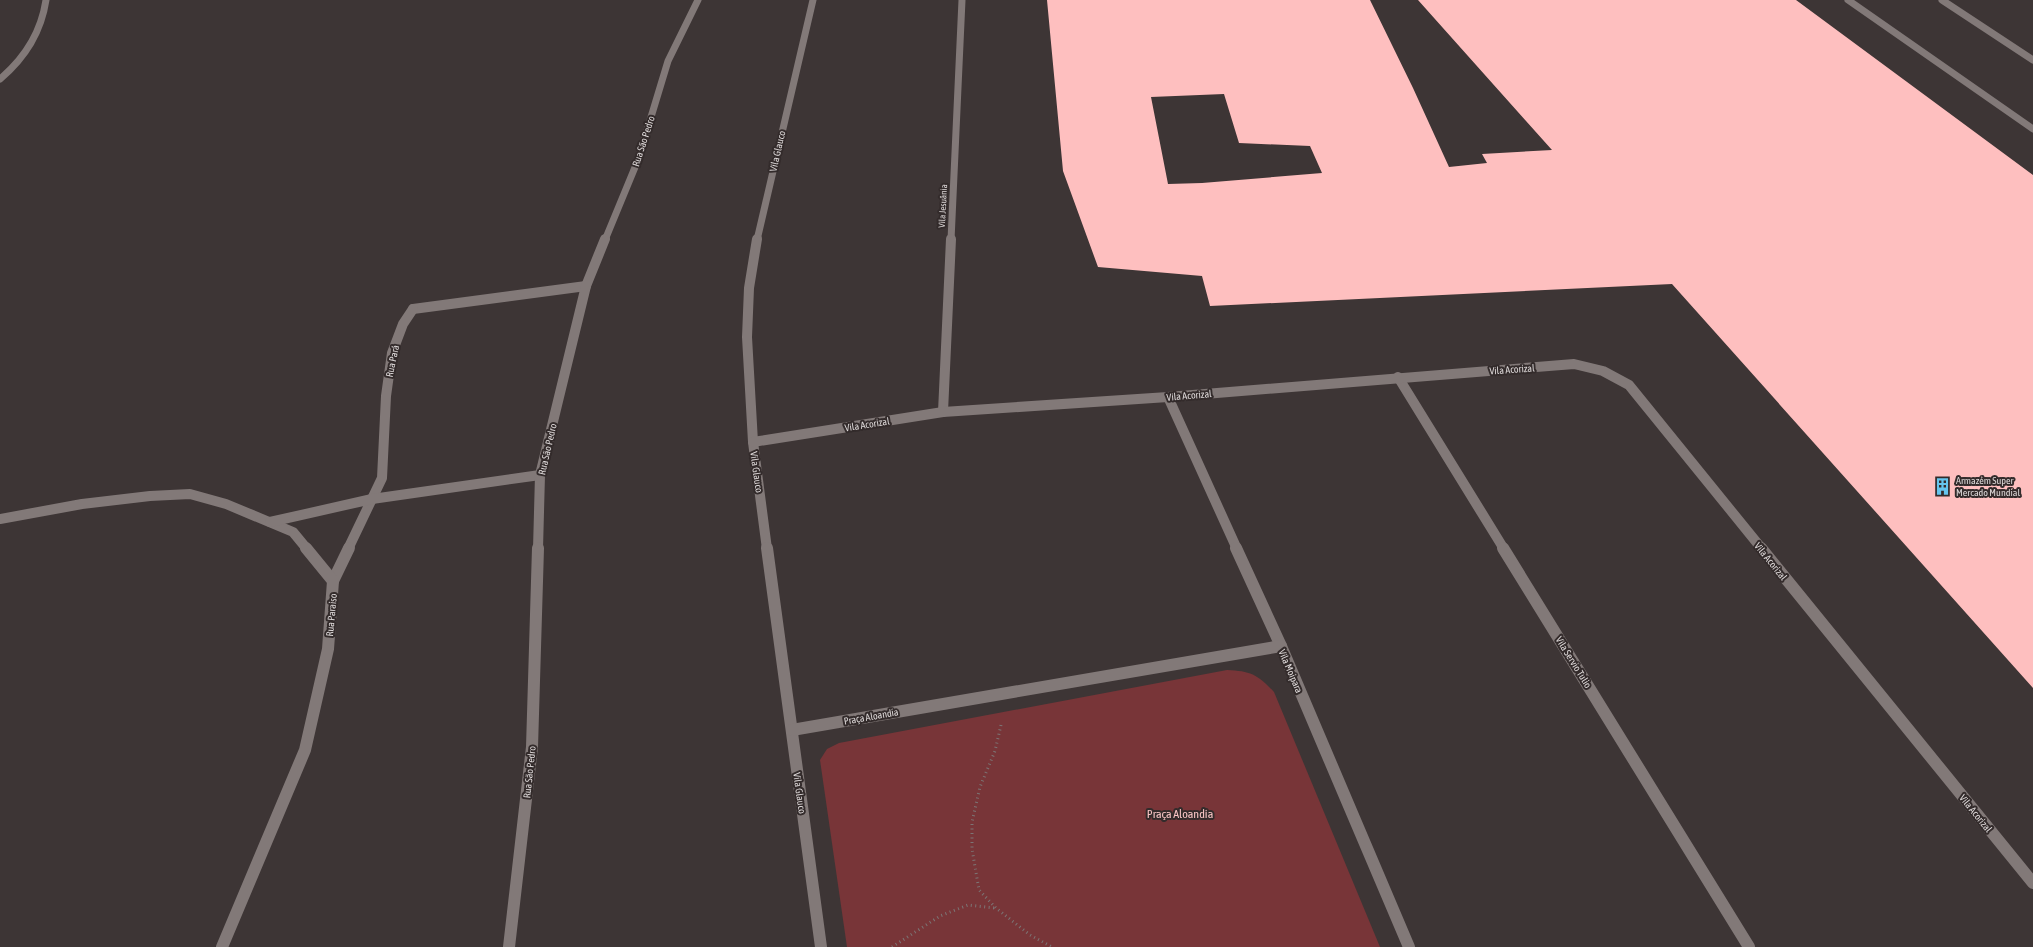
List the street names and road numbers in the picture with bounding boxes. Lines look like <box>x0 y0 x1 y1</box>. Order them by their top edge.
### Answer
street label: Rua São Pedro <box>630 114 657 168</box>
street label: Vila Glauco <box>767 129 788 173</box>
street label: Vila Jesuânia <box>937 184 949 228</box>
street label: Rua Pará <box>384 344 401 378</box>
street label: Vila Acorizal <box>1489 362 1535 377</box>
street label: Vila Acorizal <box>1166 388 1212 403</box>
street label: Vila Acorizal <box>844 415 891 433</box>
street label: Rua São Pedro <box>536 422 559 476</box>
street label: Vila Glauco <box>748 451 765 494</box>
street label: Vila Acorizal <box>1752 540 1789 583</box>
street label: Rua Paraíso <box>324 593 339 637</box>
street label: Vila Servio Tulio <box>1553 635 1594 690</box>
street label: Vila Moipara <box>1276 648 1305 695</box>
street label: Praça Aloandia <box>843 706 900 727</box>
street label: Rua São Pedro <box>521 745 538 799</box>
street label: Vila Glauco <box>791 772 808 815</box>
street label: Vila Acorizal <box>1957 792 1994 835</box>

